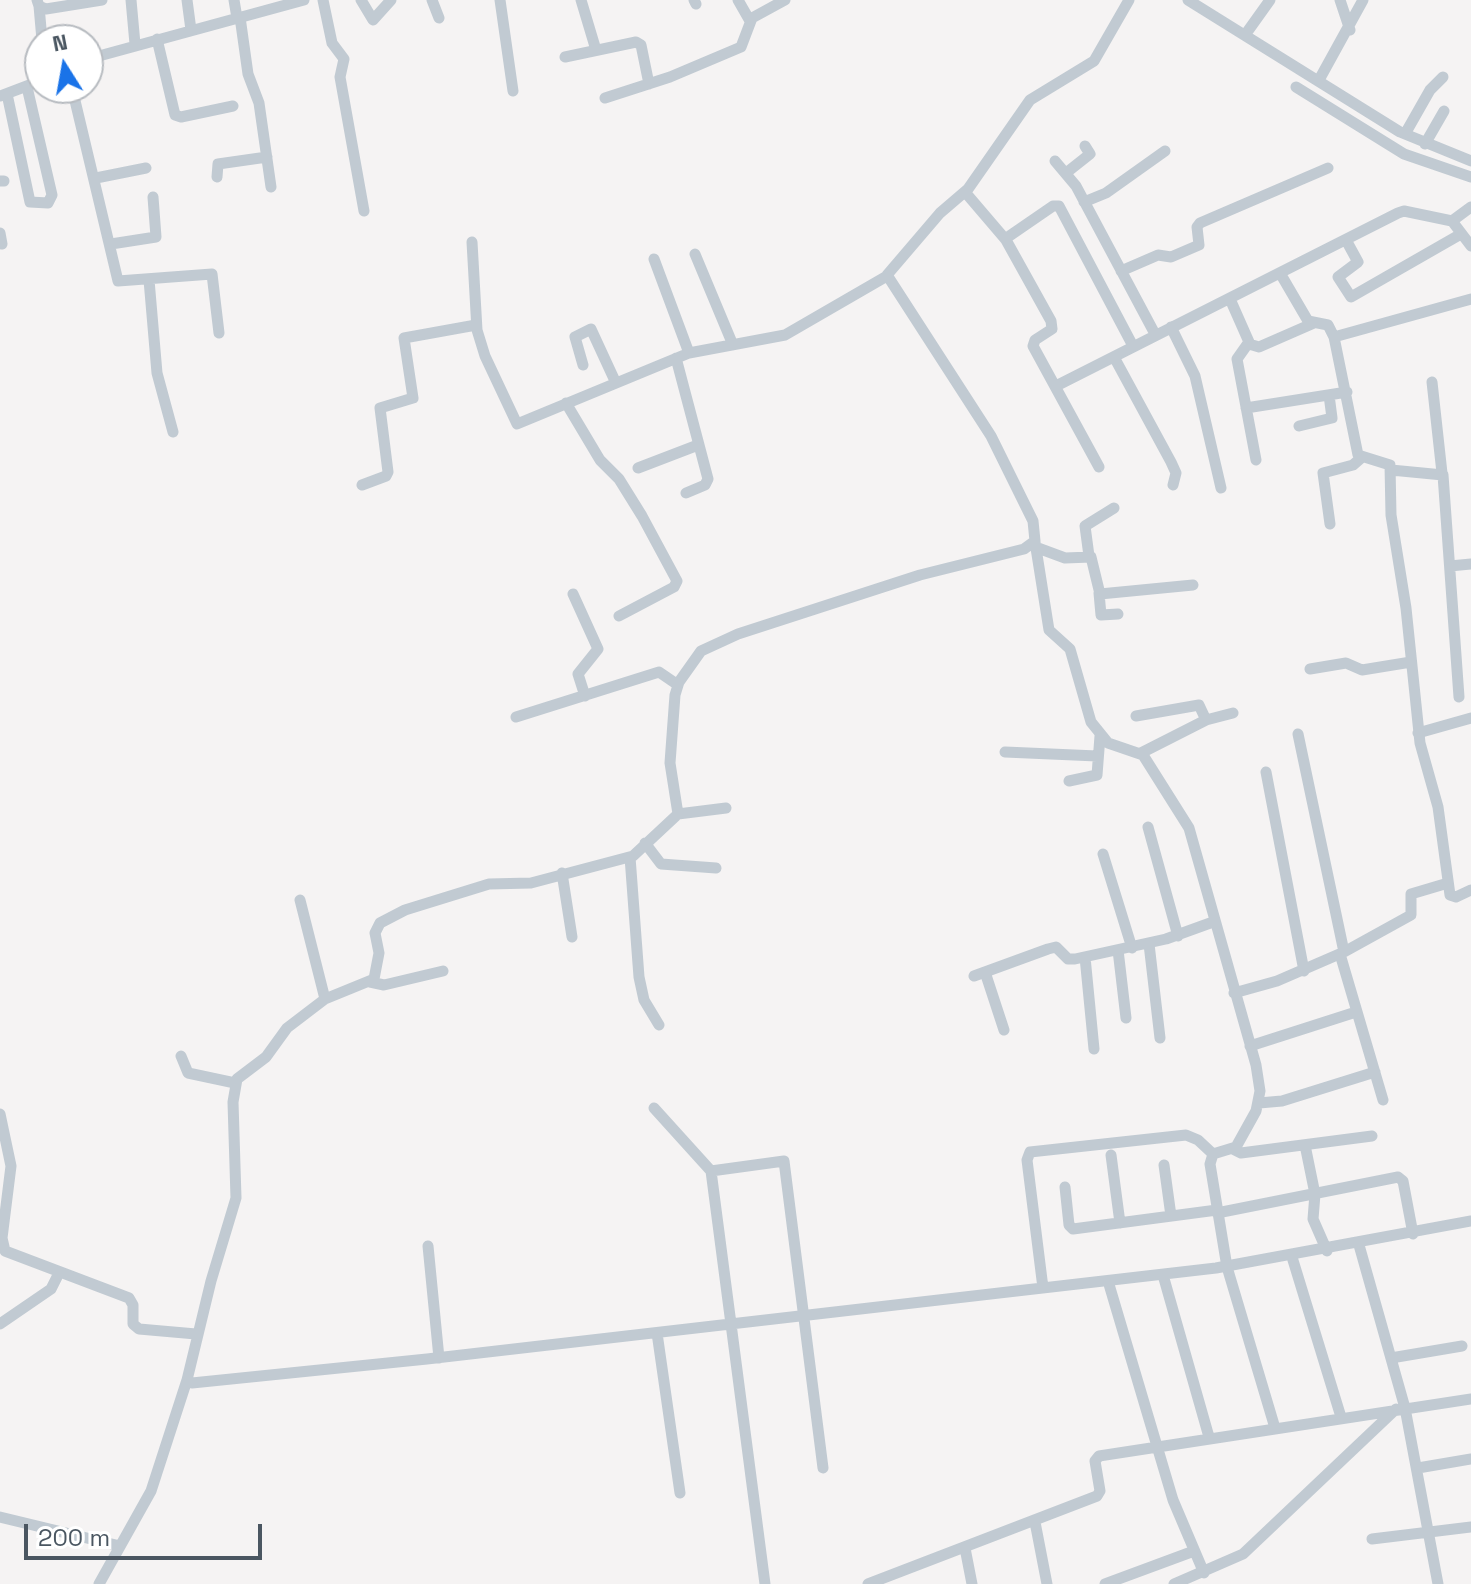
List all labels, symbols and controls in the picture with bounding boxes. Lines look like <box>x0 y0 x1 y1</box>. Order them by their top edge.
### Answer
north arrow <box>24 24 104 104</box>
text: N <box>50 27 70 58</box>
scale bar <box>28 1508 266 1558</box>
text: 200 m <box>38 1522 110 1553</box>

